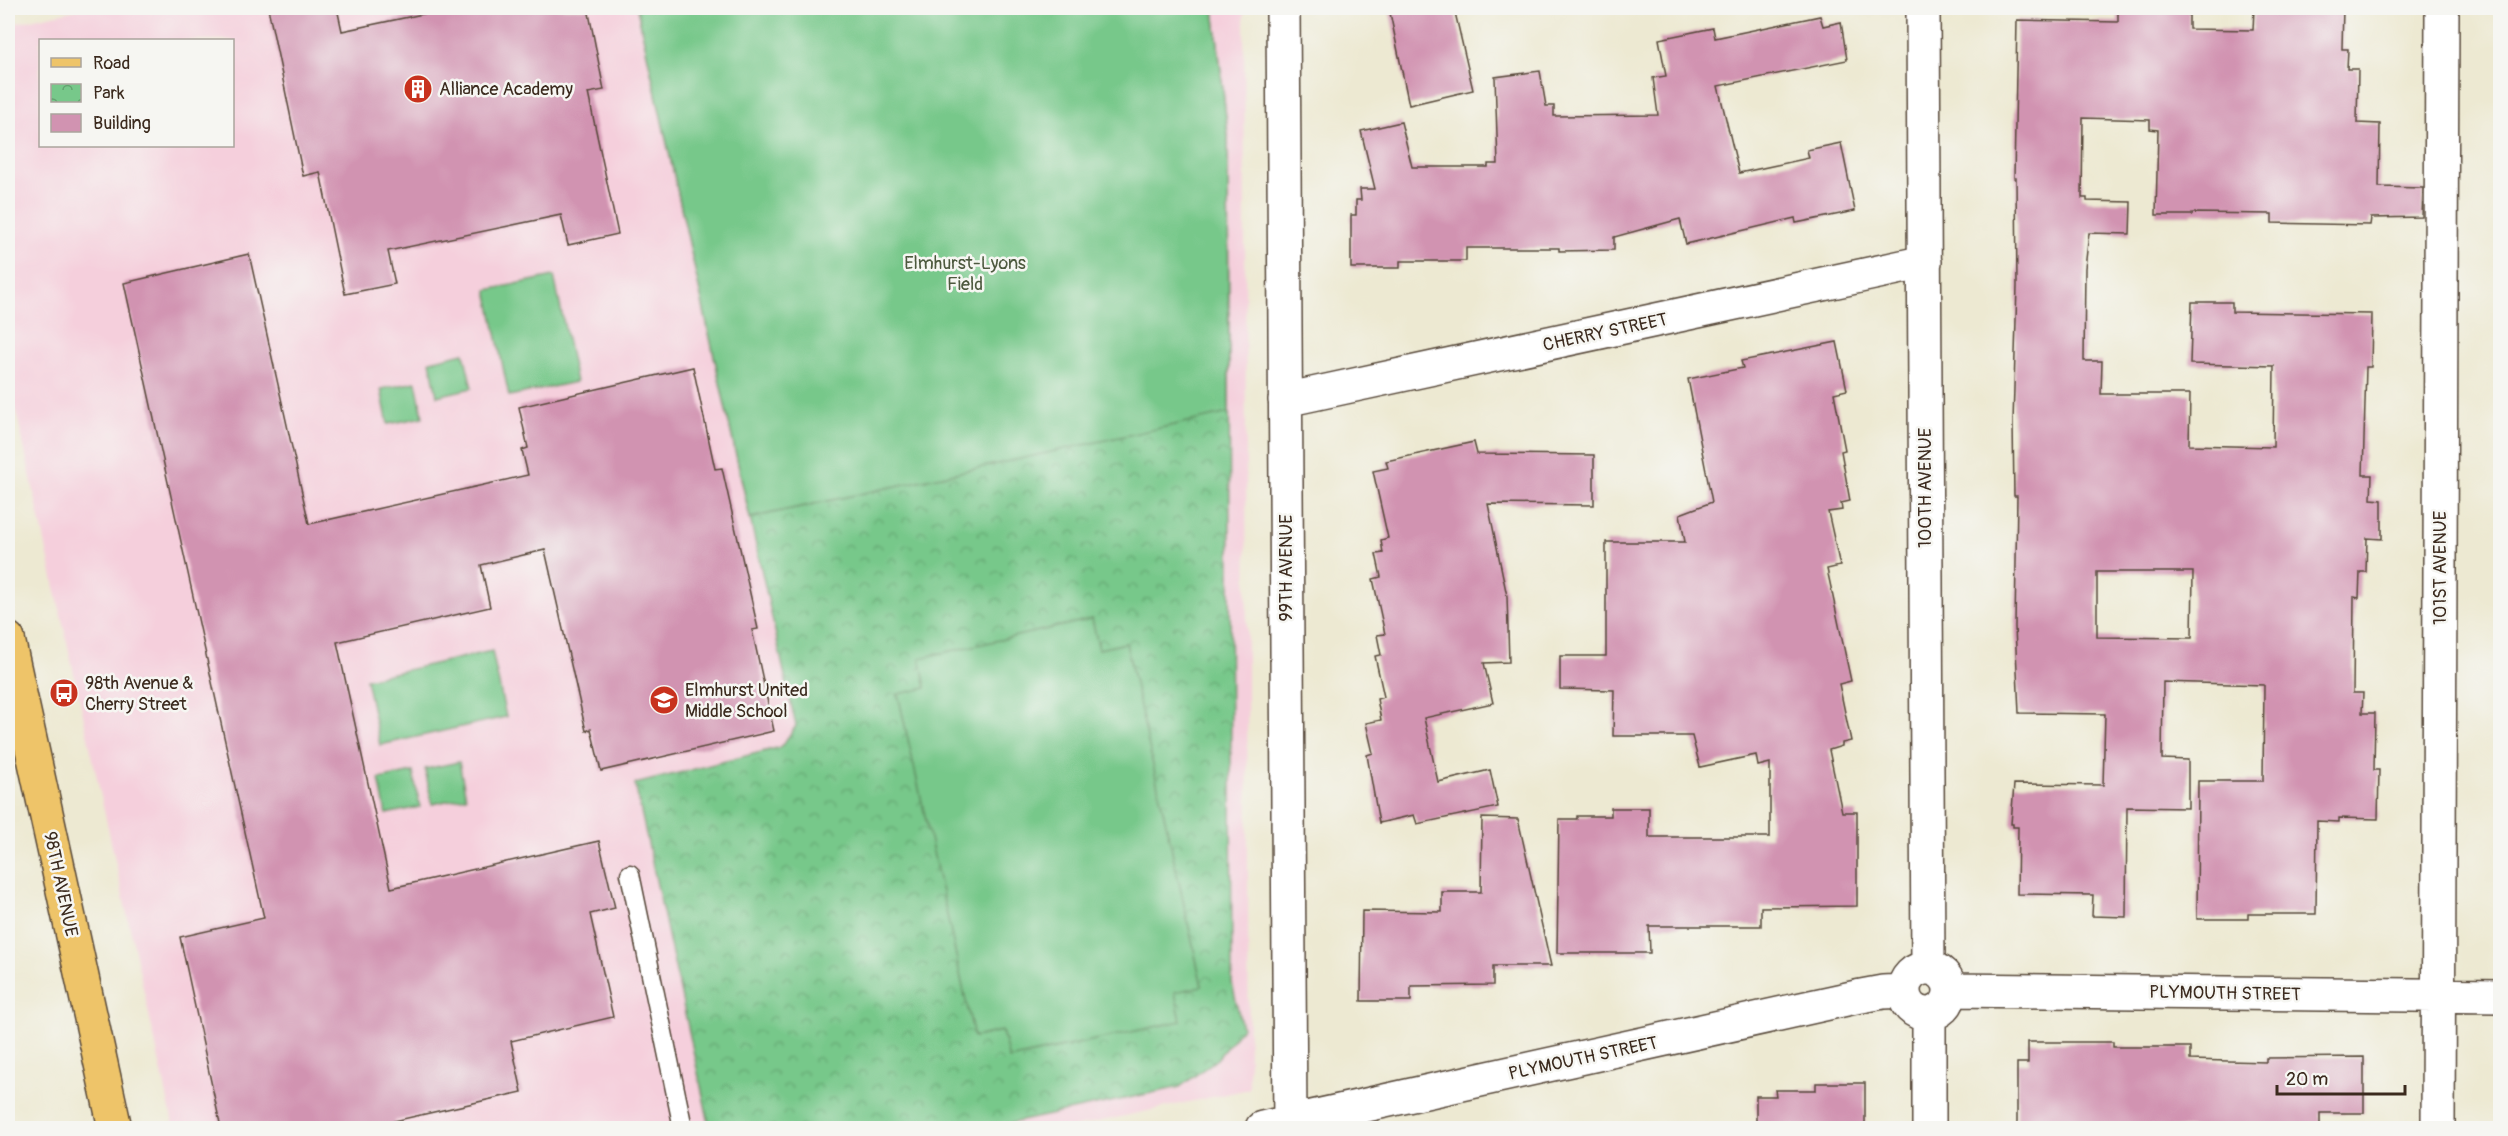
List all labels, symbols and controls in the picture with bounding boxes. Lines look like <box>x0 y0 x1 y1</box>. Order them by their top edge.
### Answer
legend <box>39 39 234 147</box>
text: Road <box>93 52 130 75</box>
building icon: Alliance Academy <box>402 73 434 105</box>
place label: Alliance Academy <box>439 78 573 101</box>
text: Park <box>93 82 125 105</box>
text: Building <box>93 112 151 135</box>
park label: Elmhurst-Lyons Field <box>904 252 1026 296</box>
street label: CHERRY STREET <box>1541 308 1669 357</box>
street label: 100TH AVENUE <box>1914 428 1937 548</box>
street label: 101ST AVENUE <box>2429 511 2452 625</box>
street label: 99TH AVENUE <box>1275 514 1298 622</box>
place label: 98th Avenue & Cherry Street <box>85 672 193 716</box>
bus stop icon: 98th Avenue & Cherry Street <box>48 677 80 709</box>
place label: Elmhurst United Middle School <box>685 679 808 723</box>
school or university icon: Elmhurst United Middle School <box>648 684 680 716</box>
street label: 98TH AVENUE <box>38 829 83 939</box>
street label: PLYMOUTH STREET <box>2149 981 2301 1006</box>
street label: PLYMOUTH STREET <box>1506 1031 1660 1086</box>
scale bar <box>2277 1058 2404 1096</box>
text: 20 m <box>2286 1068 2328 1091</box>

